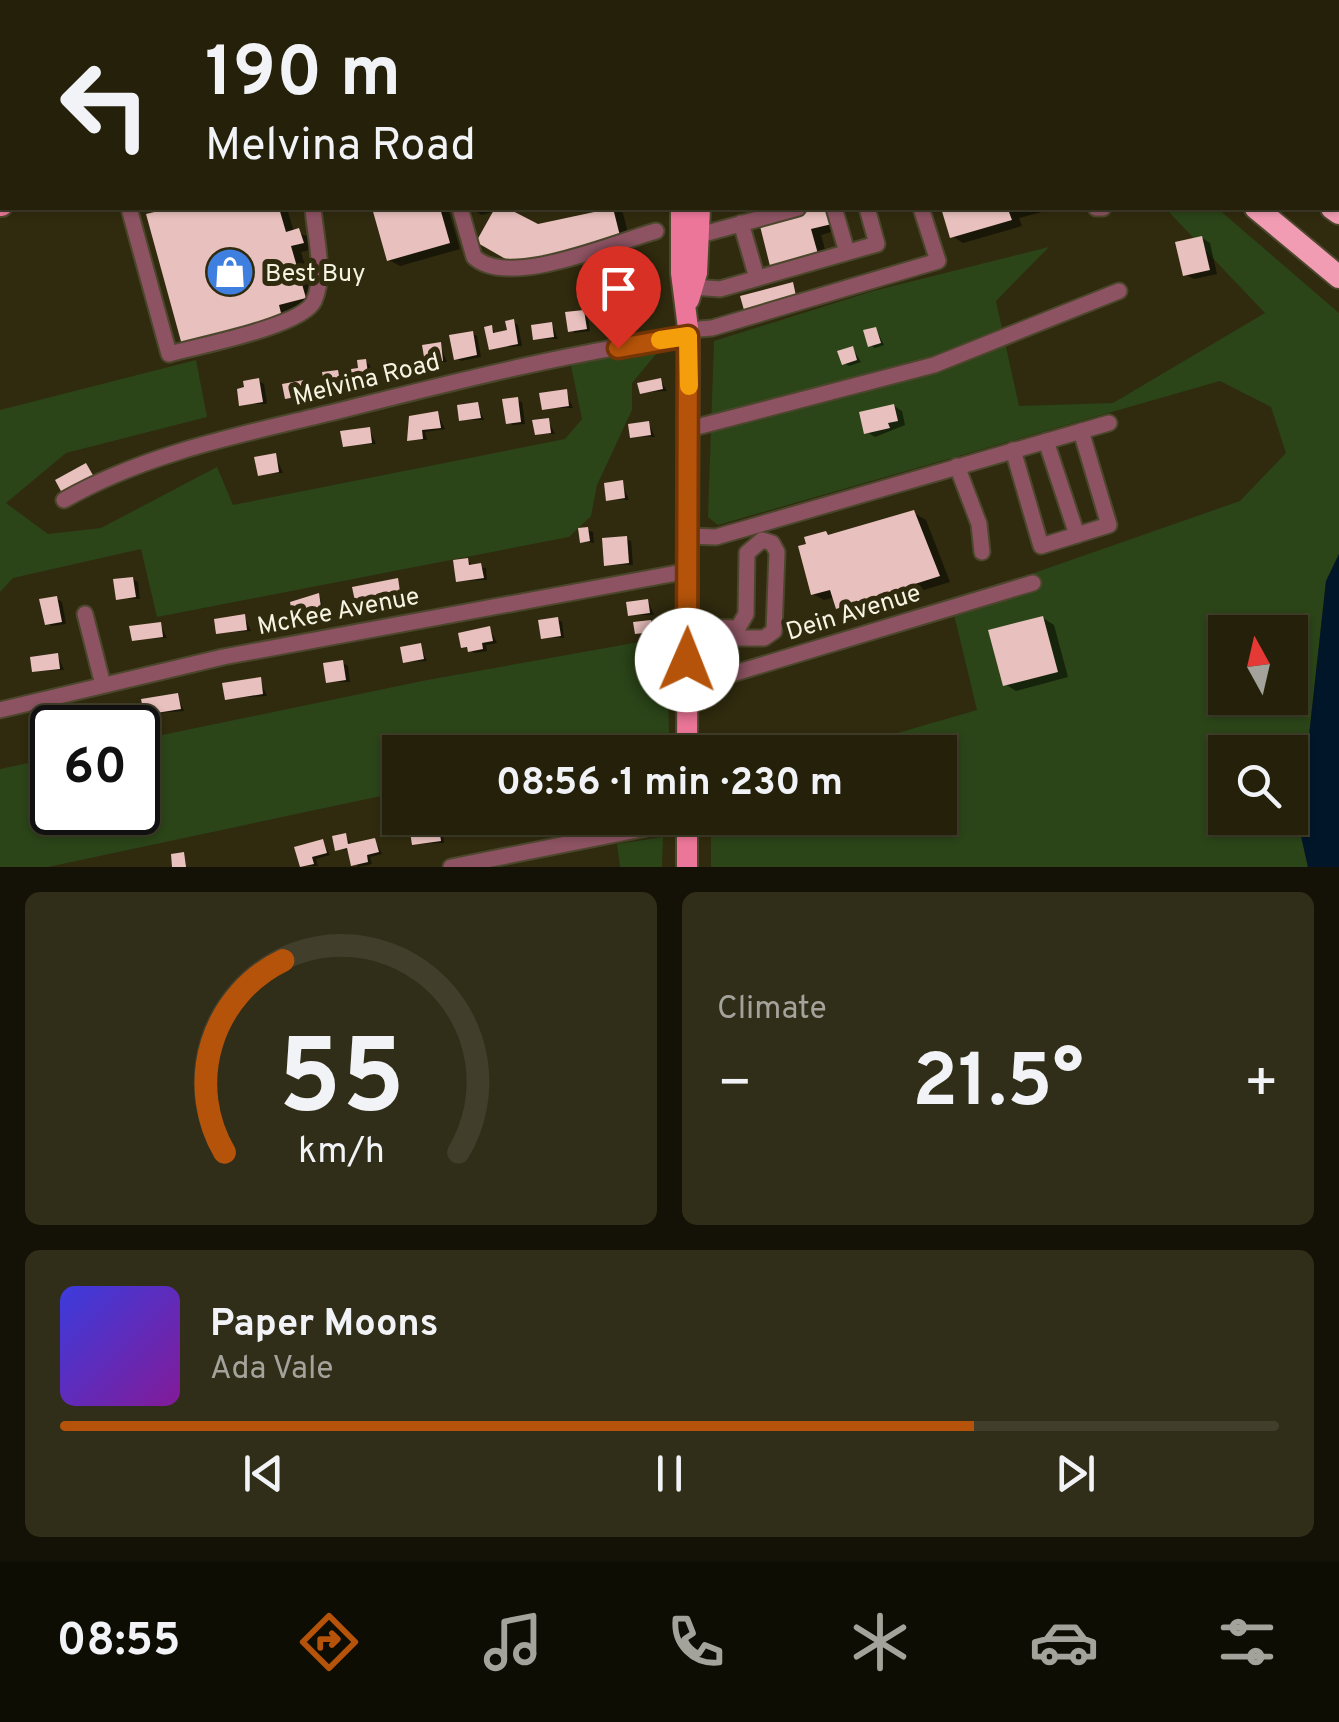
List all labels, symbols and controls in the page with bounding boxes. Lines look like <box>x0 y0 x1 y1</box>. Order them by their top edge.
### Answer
text: 190 m <box>205 32 401 121</box>
icon: left <box>40 40 170 170</box>
text: Melvina Road <box>205 119 476 176</box>
shop icon: Best Buy <box>204 246 256 298</box>
pin <box>576 246 661 349</box>
place label: Best Buy <box>265 259 366 291</box>
icon: arrive <box>591 261 646 316</box>
street label: Melvina Road <box>290 347 444 415</box>
street label: Dein Avenue <box>783 578 925 650</box>
street label: McKee Avenue <box>255 582 422 644</box>
position arrow <box>635 608 739 712</box>
north arrow <box>1208 615 1308 715</box>
map controls <box>1208 615 1308 835</box>
speed limit sign: 60 <box>30 705 160 835</box>
button: search <box>1208 735 1308 835</box>
text: 08:56 · 1 min · 230 m <box>496 760 843 809</box>
text: Climate <box>717 990 827 1030</box>
text: 55 <box>277 1018 405 1150</box>
text: 21.5° <box>912 1038 1084 1133</box>
text: − <box>717 1051 752 1121</box>
text: + <box>1244 1051 1279 1121</box>
text: km/h <box>298 1130 384 1176</box>
text: Paper Moons <box>210 1301 439 1350</box>
text: Ada Vale <box>210 1350 334 1390</box>
icon: previous <box>236 1446 291 1501</box>
icon: pause <box>642 1446 697 1501</box>
icon: next <box>1048 1446 1103 1501</box>
icon: directions <box>294 1607 364 1677</box>
icon: music <box>478 1607 548 1677</box>
icon: phone <box>661 1607 731 1677</box>
icon: climate <box>845 1607 915 1677</box>
icon: car <box>1029 1607 1099 1677</box>
icon: filters <box>1212 1607 1282 1677</box>
text: 08:55 <box>57 1614 181 1671</box>

